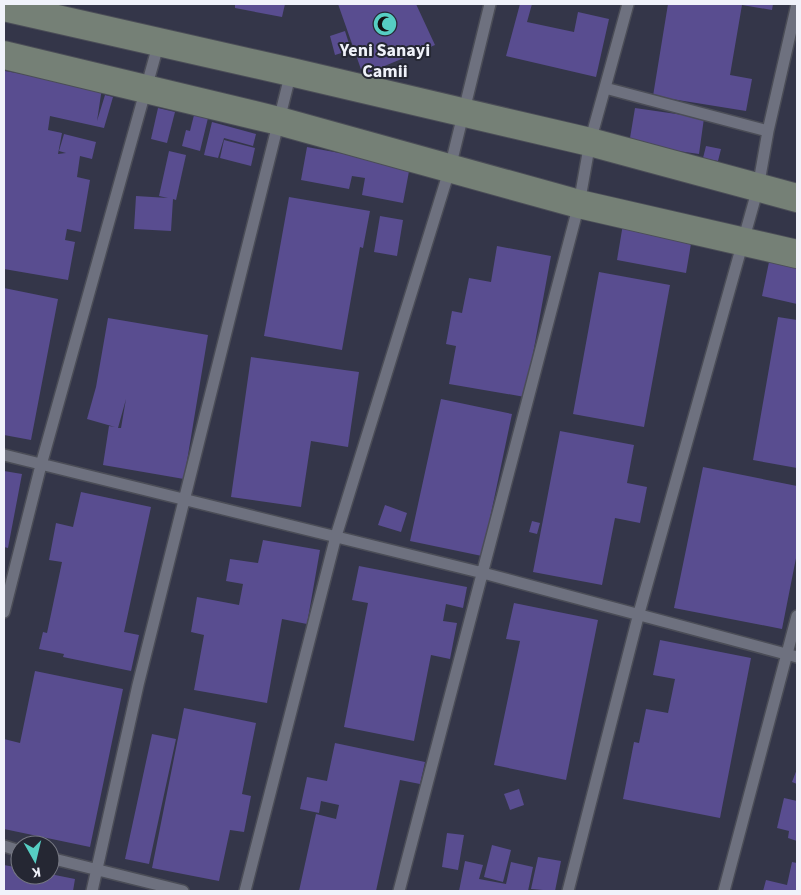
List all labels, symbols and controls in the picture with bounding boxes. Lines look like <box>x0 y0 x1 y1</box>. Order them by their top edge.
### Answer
mosque icon: Yeni Sanayi Camii <box>372 11 398 37</box>
place label: Yeni Sanayi Camii <box>339 38 430 84</box>
north arrow <box>10 835 60 885</box>
text: K <box>31 861 42 882</box>

